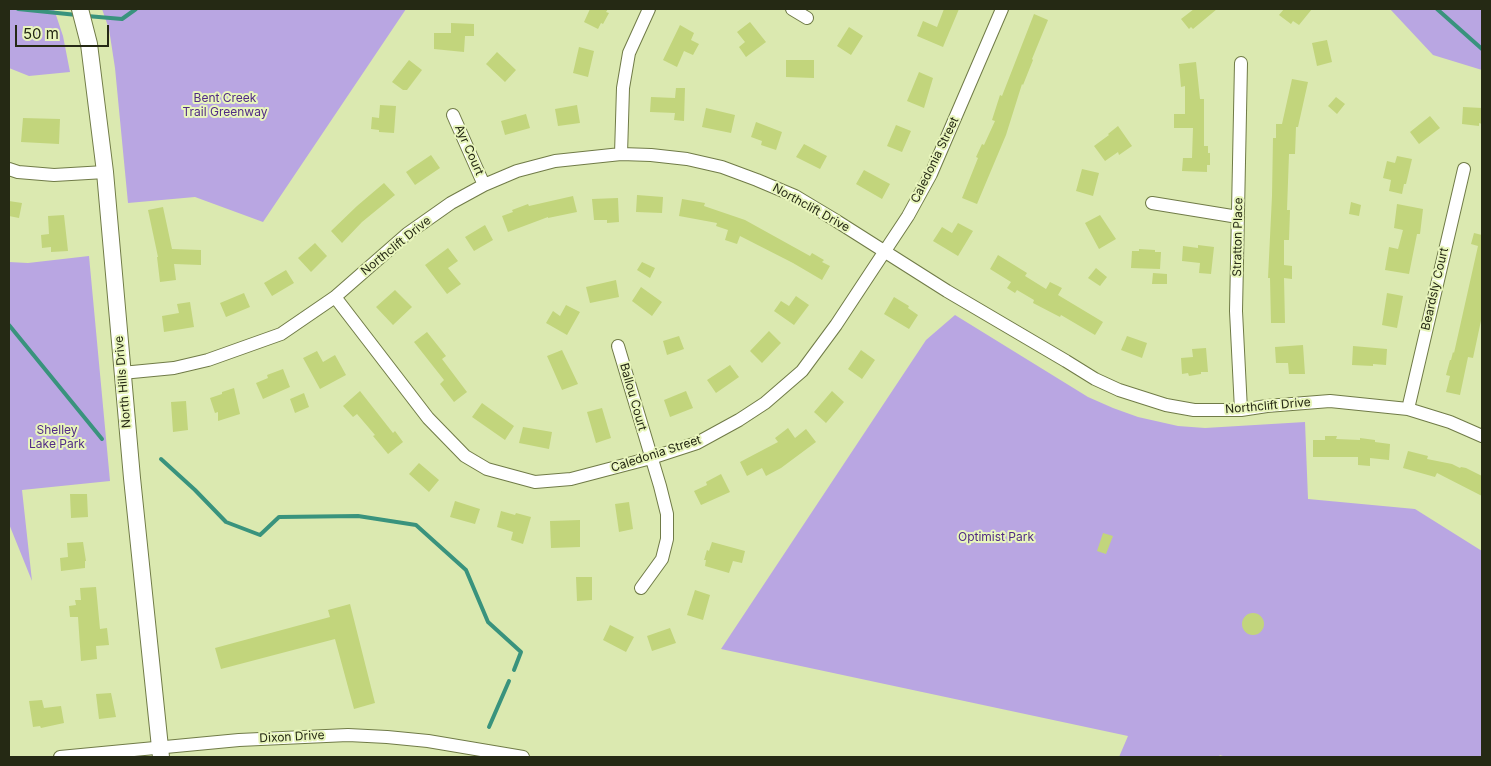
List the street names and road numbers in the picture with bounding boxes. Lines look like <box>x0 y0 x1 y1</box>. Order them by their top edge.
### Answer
street label: Caledonia Street <box>908 115 962 205</box>
street label: Ayr Court <box>451 123 487 177</box>
street label: Northclift Drive <box>770 181 852 235</box>
street label: Stratton Place <box>1230 197 1246 277</box>
street label: Northclift Drive <box>358 213 434 279</box>
street label: Beardsly Court <box>1418 246 1452 332</box>
street label: North Hills Drive <box>112 335 134 429</box>
street label: Ballou Court <box>616 361 650 433</box>
street label: Northclift Drive <box>1225 395 1311 417</box>
street label: Caledonia Street <box>609 433 703 475</box>
street label: Dixon Drive <box>259 728 325 746</box>

